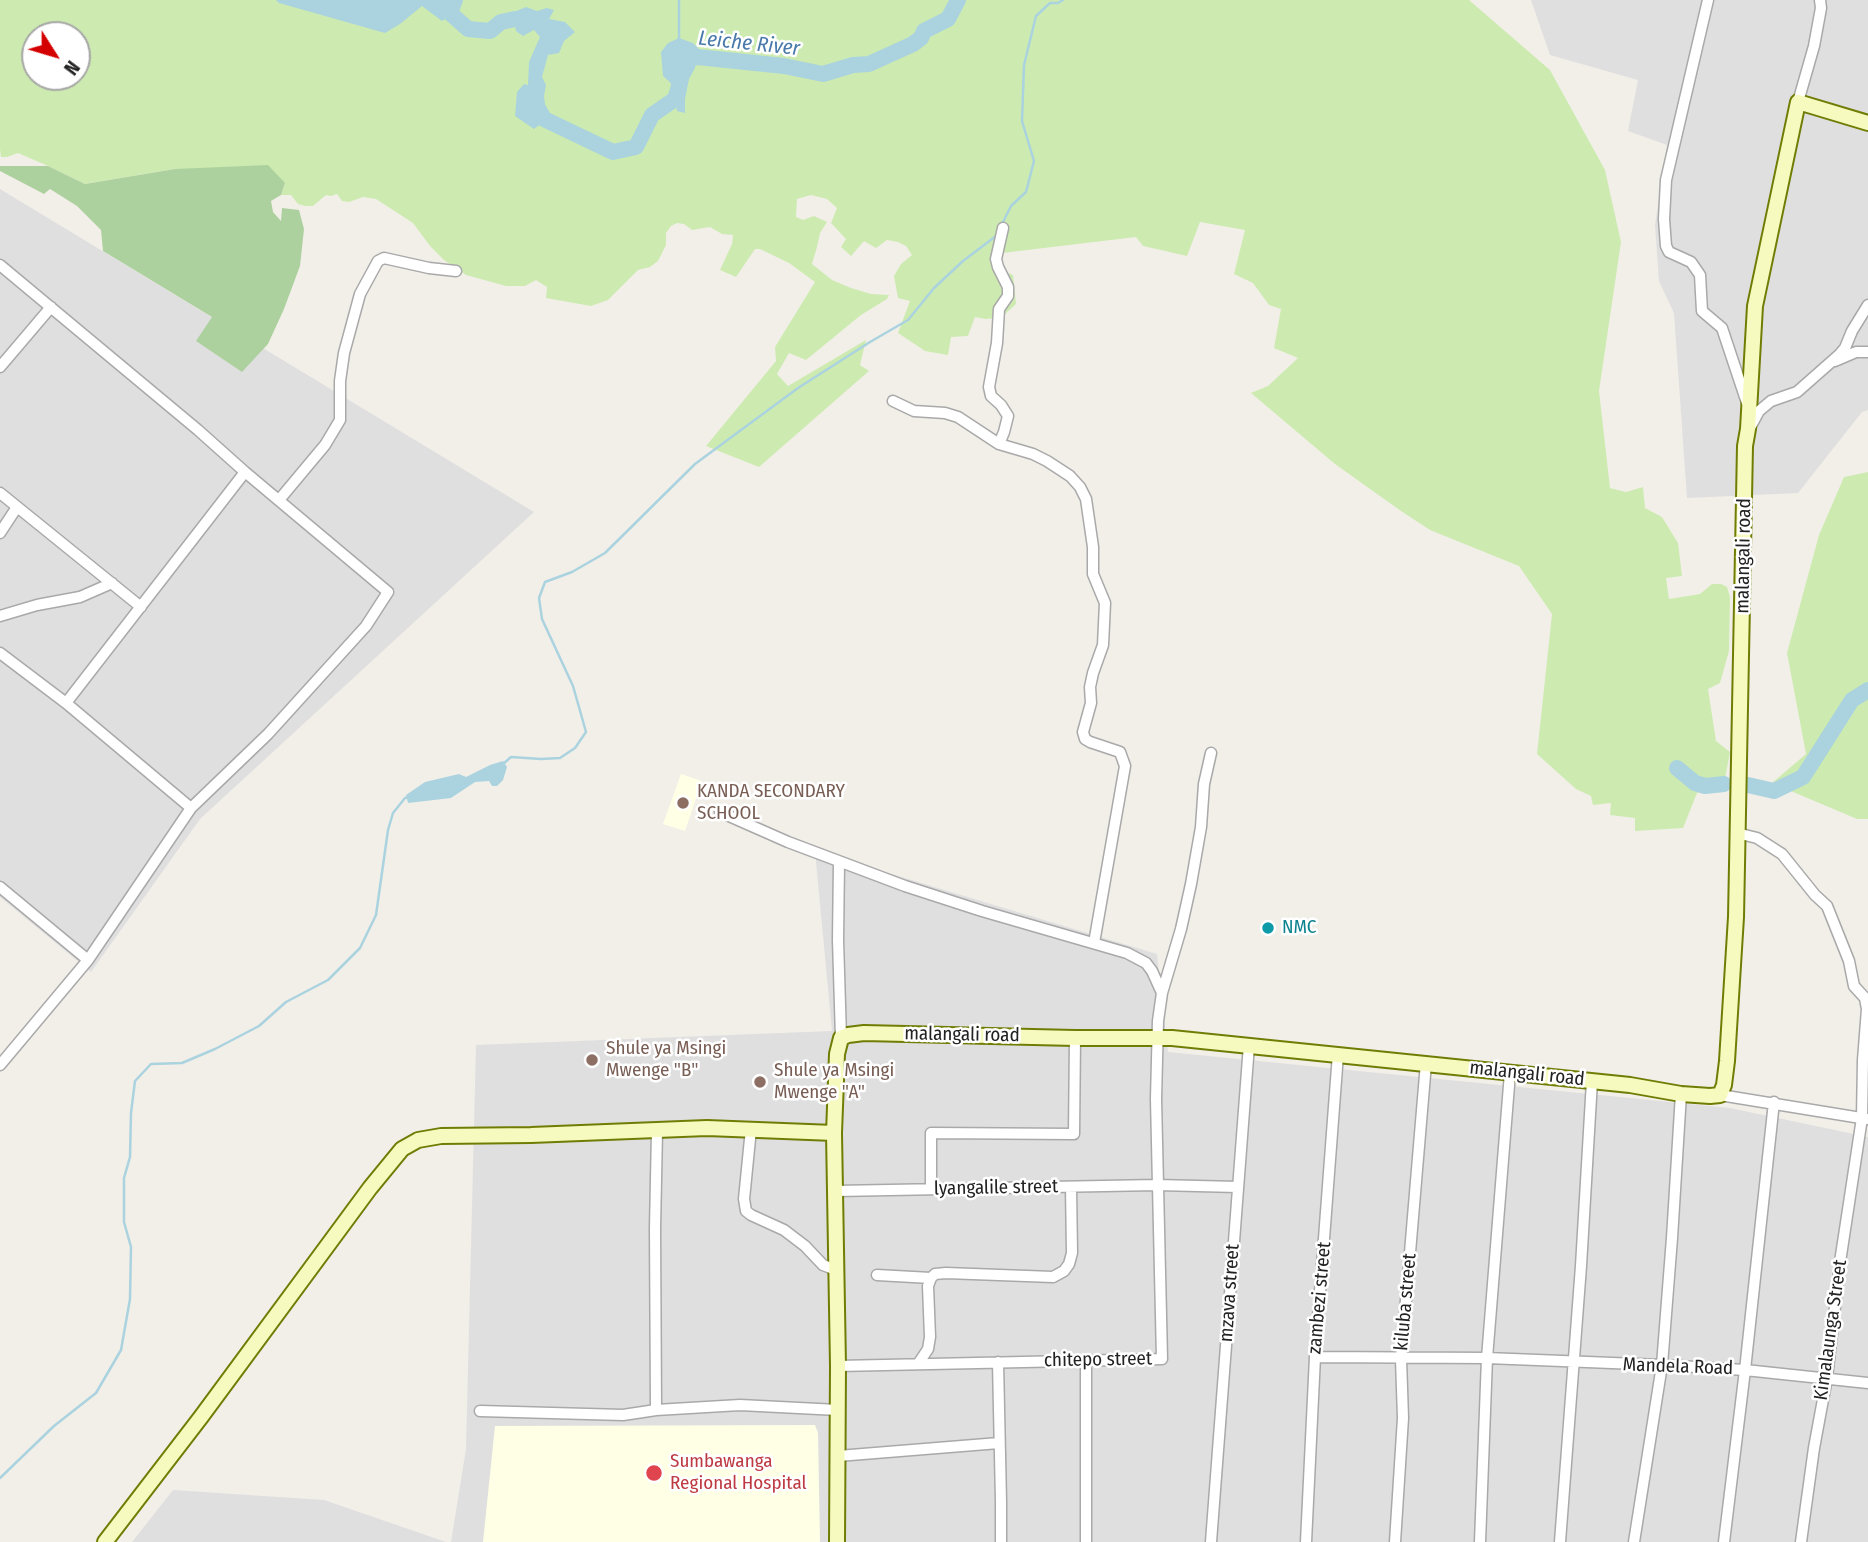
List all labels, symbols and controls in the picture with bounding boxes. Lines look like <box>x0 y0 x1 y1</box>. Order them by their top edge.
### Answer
north arrow <box>21 21 91 91</box>
water label: Leiche River <box>697 26 801 62</box>
text: N <box>59 56 84 79</box>
street label: malangali road <box>1732 498 1756 614</box>
place label: KANDA SECONDARY SCHOOL <box>697 781 845 825</box>
marker: KANDA SECONDARY SCHOOL <box>675 795 691 811</box>
place label: NMC <box>1282 917 1317 939</box>
marker: NMC <box>1260 920 1276 936</box>
street label: malangali road <box>904 1023 1020 1047</box>
place label: Shule ya Msingi Mwenge "B" <box>606 1038 726 1082</box>
marker: Shule ya Msingi Mwenge "B" <box>584 1052 600 1068</box>
street label: malangali road <box>1468 1057 1586 1091</box>
place label: Shule ya Msingi Mwenge "A" <box>774 1060 894 1104</box>
marker: Shule ya Msingi Mwenge "A" <box>752 1074 768 1090</box>
street label: lyangalile street <box>934 1176 1058 1200</box>
street label: zambezi street <box>1304 1241 1336 1355</box>
street label: mzava street <box>1215 1243 1245 1343</box>
street label: kiluba street <box>1390 1252 1422 1352</box>
street label: Kimalaunga Street <box>1810 1258 1852 1402</box>
street label: chitepo street <box>1044 1348 1152 1372</box>
street label: Mandela Road <box>1622 1354 1734 1380</box>
place label: Sumbawanga Regional Hospital <box>670 1451 807 1495</box>
marker: Sumbawanga Regional Hospital <box>644 1463 664 1483</box>

